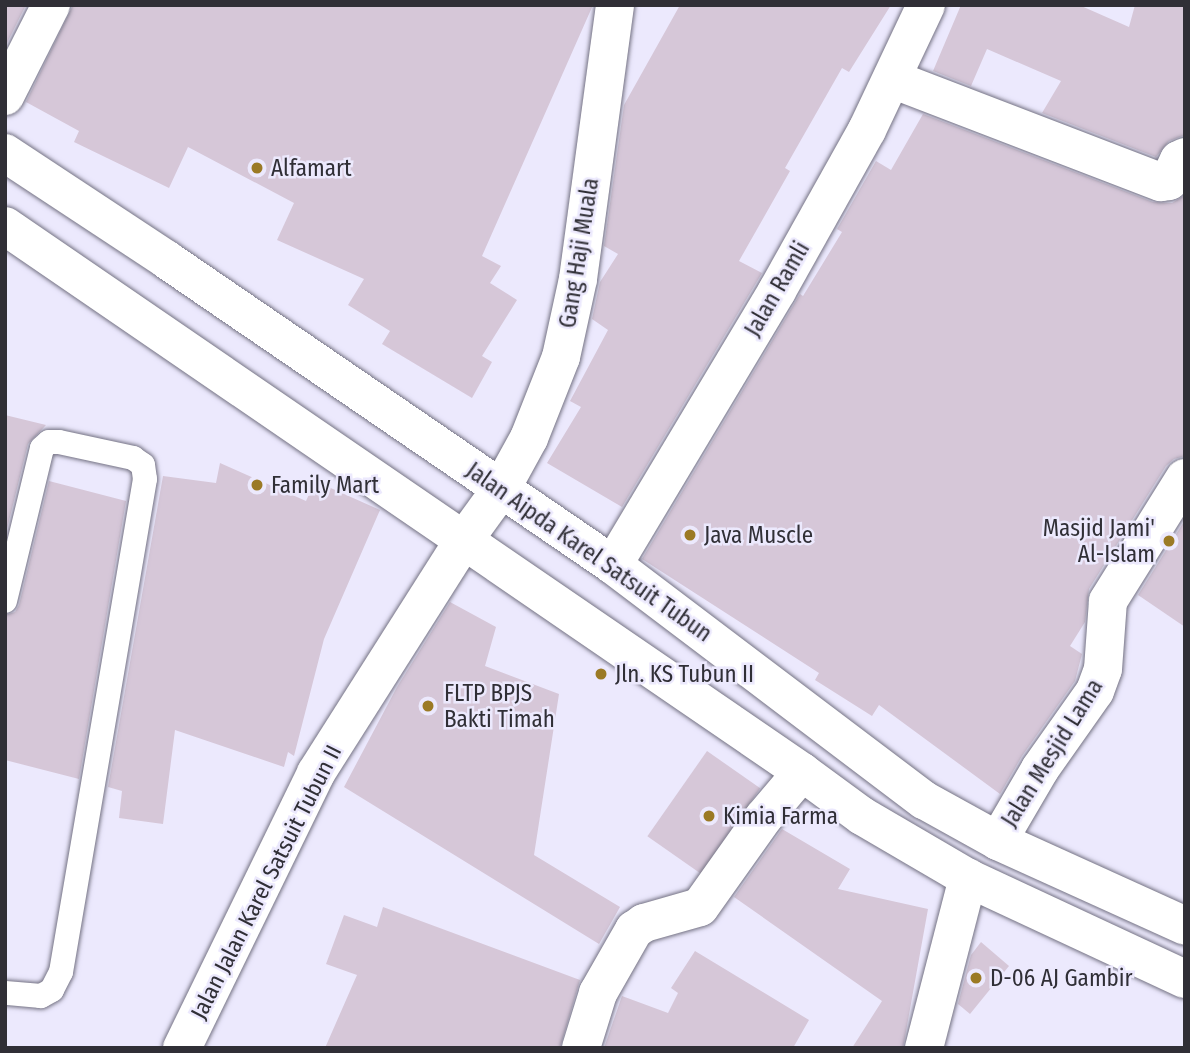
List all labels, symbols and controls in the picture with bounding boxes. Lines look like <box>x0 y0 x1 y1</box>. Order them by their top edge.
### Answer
place label: Alfamart <box>271 154 351 182</box>
marker: Alfamart <box>249 160 265 176</box>
street label: Gang Haji Muala <box>554 176 604 330</box>
street label: Jalan Ramli <box>739 237 815 341</box>
street label: Jalan Aipda Karel Satsuit Tubun <box>461 456 717 648</box>
place label: Family Mart <box>271 471 379 499</box>
marker: Family Mart <box>249 477 265 493</box>
place label: Masjid Jami' Al-Islam <box>1043 514 1155 568</box>
place label: Java Muscle <box>704 521 813 549</box>
marker: Java Muscle <box>682 527 698 543</box>
marker: Masjid Jami' Al-Islam <box>1161 533 1177 549</box>
place label: Jln. KS Tubun II <box>615 660 754 688</box>
marker: Jln. KS Tubun II <box>593 666 609 682</box>
street label: Jalan Mesjid Lama <box>995 674 1109 832</box>
place label: FLTP BPJS Bakti Timah <box>444 679 555 733</box>
marker: FLTP BPJS Bakti Timah <box>418 696 438 716</box>
street label: Jalan Jalan Karel Satsuit Tubun II <box>185 740 347 1024</box>
place label: Kimia Farma <box>723 802 838 830</box>
marker: Kimia Farma <box>701 808 717 824</box>
place label: D-06 AJ Gambir <box>990 964 1133 992</box>
marker: D-06 AJ Gambir <box>968 970 984 986</box>

